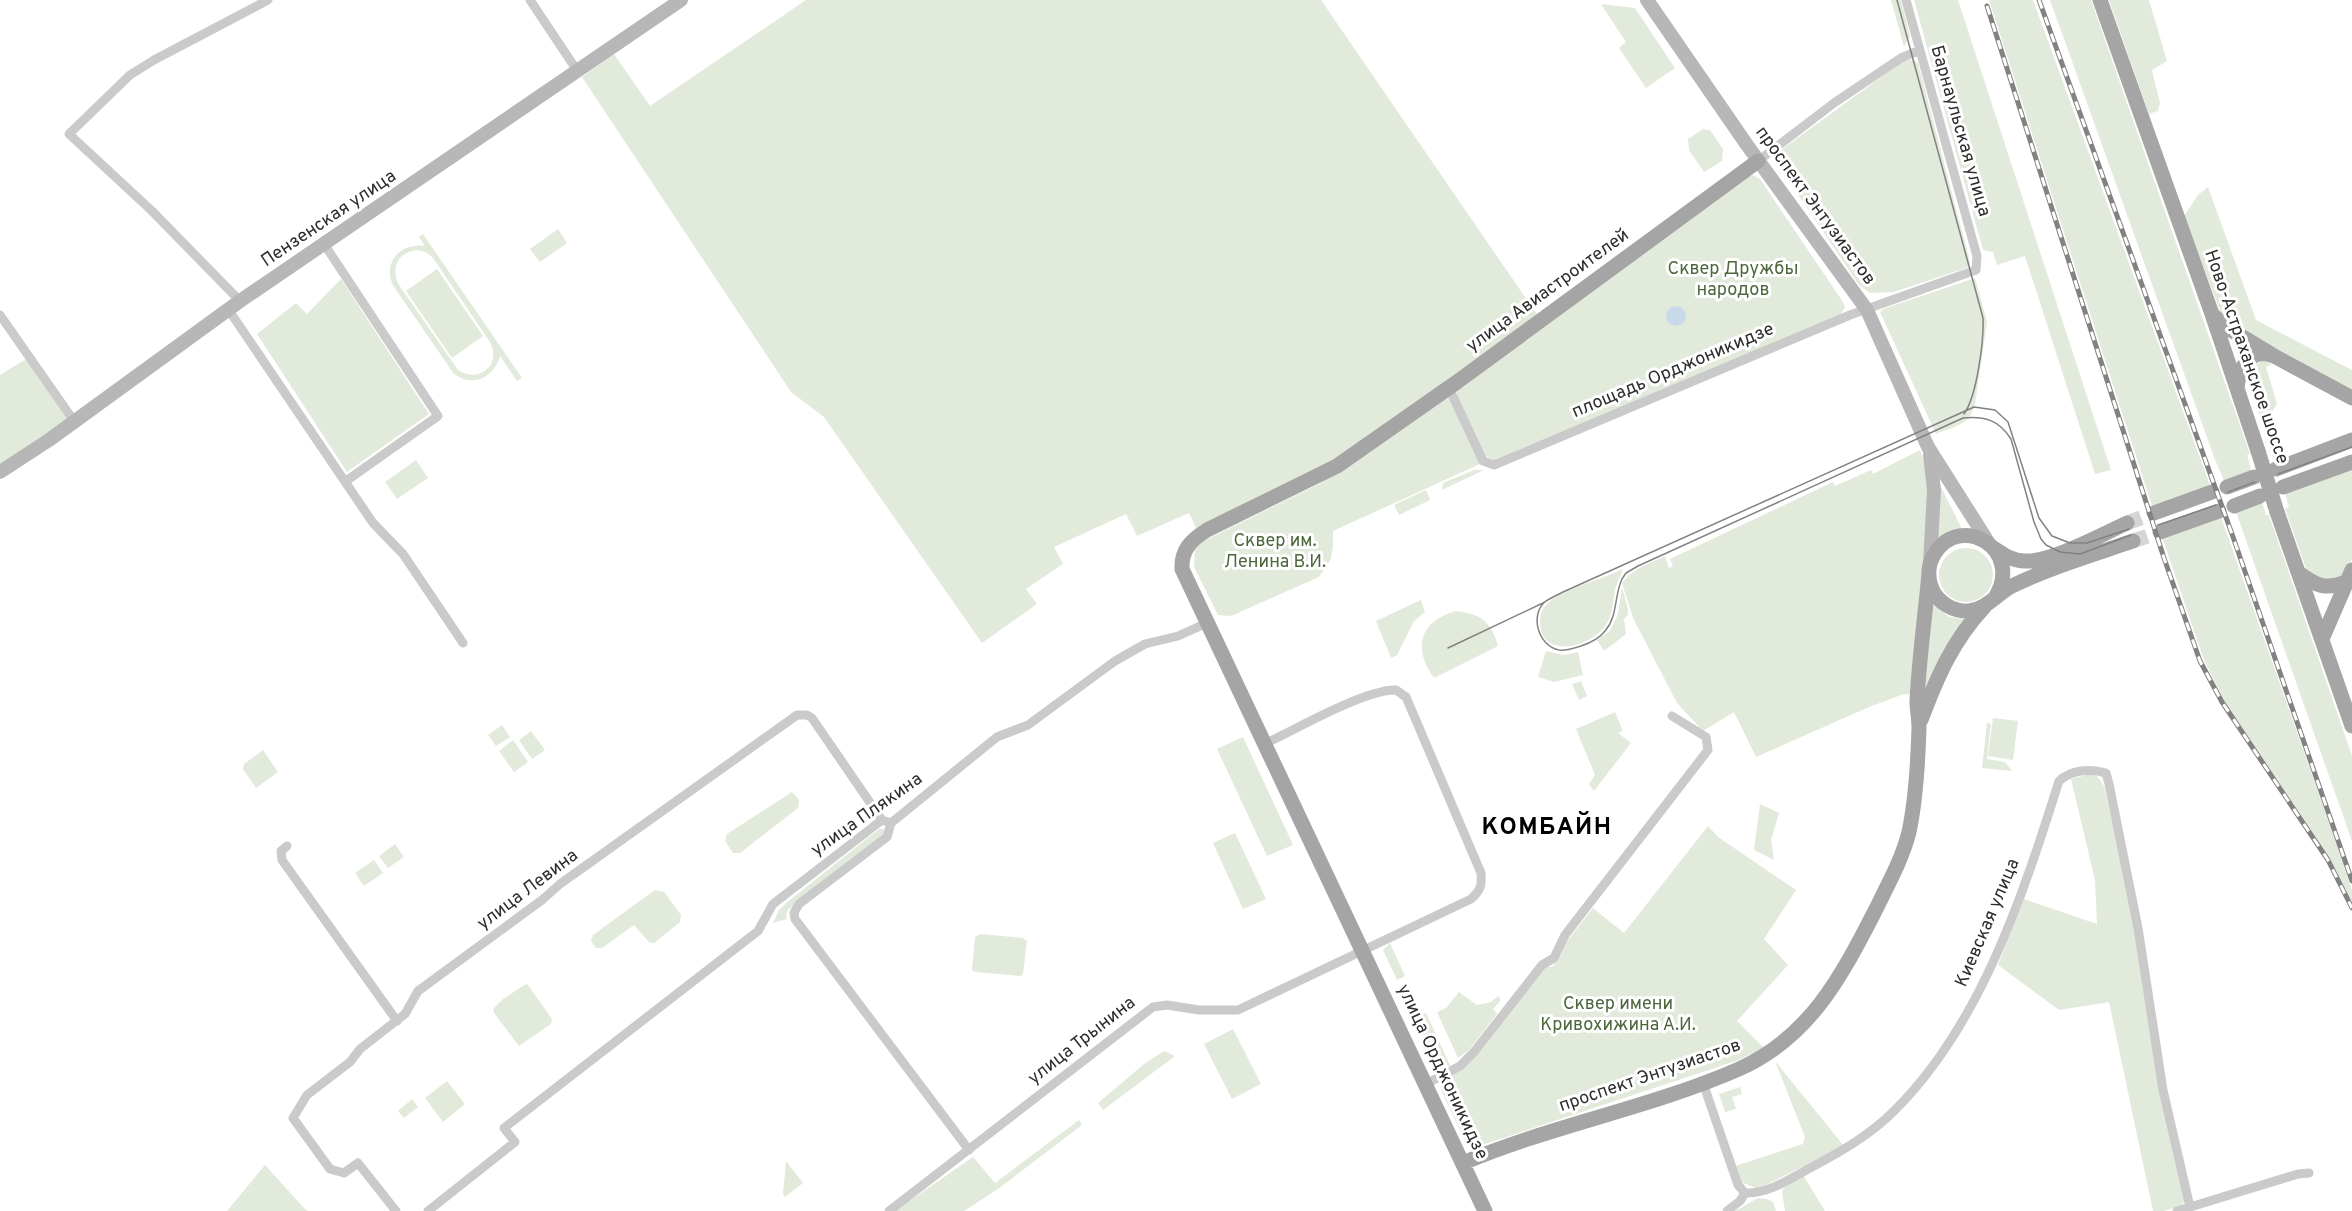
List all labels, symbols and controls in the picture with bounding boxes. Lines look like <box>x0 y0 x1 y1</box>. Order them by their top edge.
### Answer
street label: Барнаульская улица <box>1925 43 1995 219</box>
street label: проспект Энтузиастов <box>1750 122 1880 290</box>
street label: Пензенская улица <box>257 165 401 273</box>
street label: улица Авиастроителей <box>1462 224 1634 358</box>
street label: Ново-Астраханское шоссе <box>2199 247 2293 467</box>
park label: Сквер Дружбы народов <box>1668 258 1798 302</box>
street label: площадь Орджоникидзе <box>1568 318 1778 424</box>
park label: Сквер им. Ленина В.И. <box>1224 530 1326 574</box>
street label: улица Плякина <box>807 768 927 862</box>
district label: КОМБАЙН <box>1481 811 1613 843</box>
street label: улица Левина <box>473 844 583 936</box>
street label: Киевская улица <box>1951 855 2025 991</box>
street label: улица Орджоникидзе <box>1391 981 1493 1163</box>
street label: улица Трынина <box>1024 992 1140 1090</box>
park label: Сквер имени Кривохижина А.И. <box>1540 993 1696 1037</box>
street label: проспект Энтузиастов <box>1556 1034 1744 1118</box>

